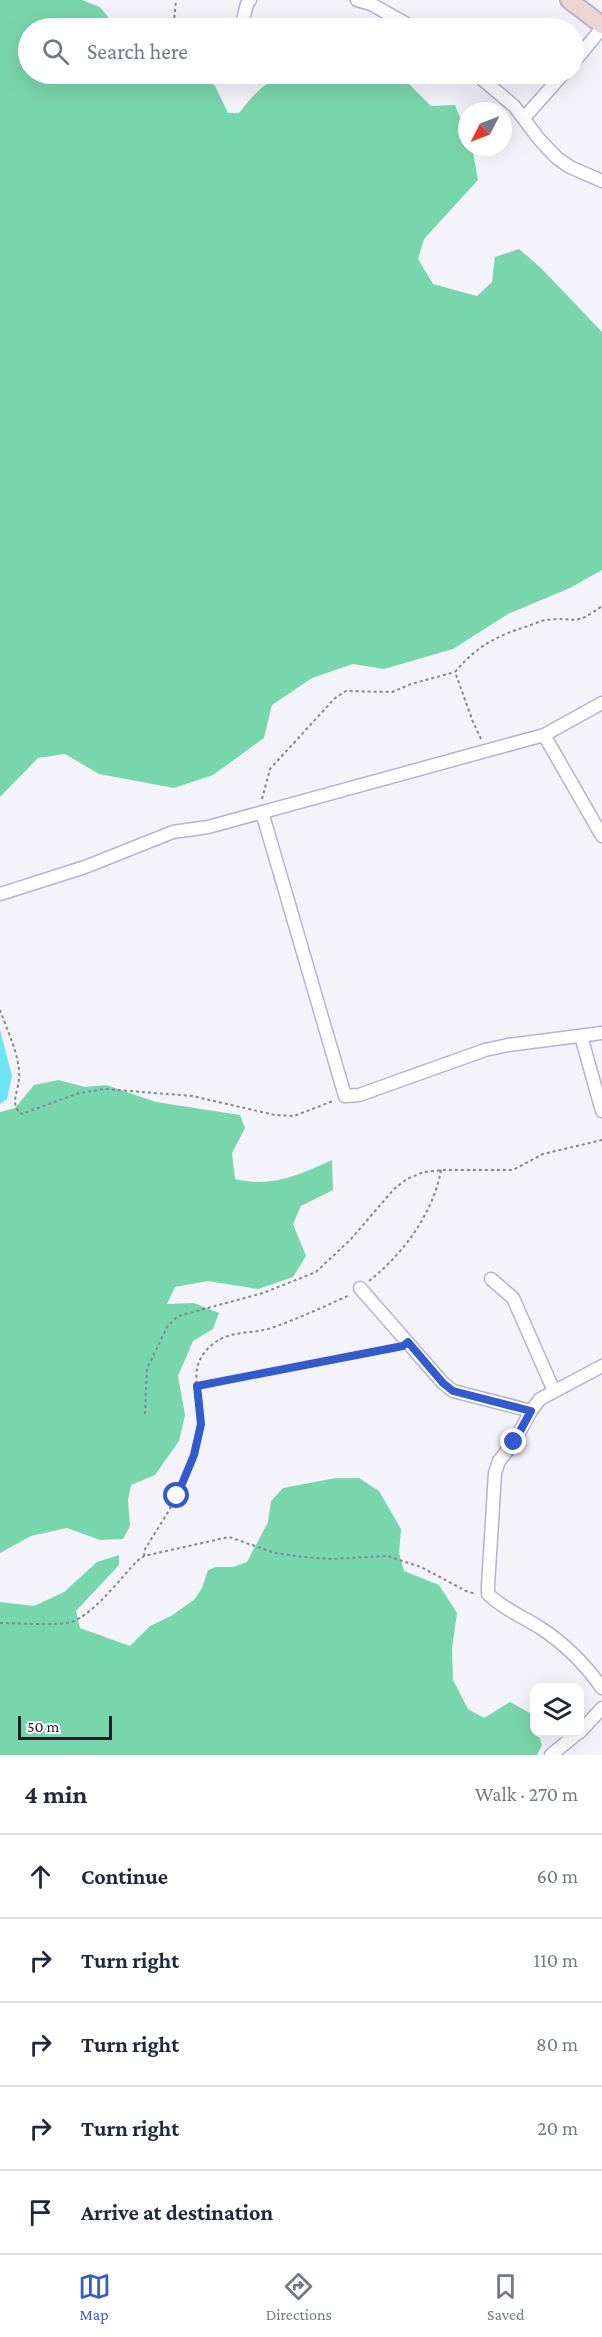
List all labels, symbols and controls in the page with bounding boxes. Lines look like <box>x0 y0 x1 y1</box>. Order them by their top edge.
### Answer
search box <box>18 18 584 84</box>
icon: search <box>39 35 72 68</box>
text: Search here <box>87 39 188 64</box>
north arrow <box>458 102 512 156</box>
route end <box>500 1428 526 1454</box>
route start <box>163 1482 189 1508</box>
map controls <box>530 1683 584 1737</box>
button: layers <box>530 1683 584 1737</box>
scale bar <box>18 1713 112 1740</box>
text: 50 m <box>27 1718 59 1735</box>
text: 4 min <box>24 1780 88 1809</box>
text: Walk · 270 m <box>475 1783 578 1805</box>
icon: ahead <box>24 1860 57 1893</box>
text: Continue <box>81 1864 168 1889</box>
text: 60 m <box>537 1865 578 1887</box>
icon: right <box>24 1944 57 1977</box>
text: Turn right <box>81 1948 179 1973</box>
text: 110 m <box>534 1949 578 1971</box>
icon: right <box>24 2028 57 2061</box>
text: Turn right <box>81 2032 179 2057</box>
text: 80 m <box>536 2033 578 2055</box>
icon: right <box>24 2112 57 2145</box>
text: Turn right <box>81 2116 179 2141</box>
text: 20 m <box>537 2117 578 2139</box>
icon: arrive <box>24 2196 57 2229</box>
text: Arrive at destination <box>81 2200 273 2225</box>
tab: Map <box>78 2270 111 2323</box>
tab: Directions <box>266 2270 332 2323</box>
tab: Saved <box>487 2270 524 2323</box>

